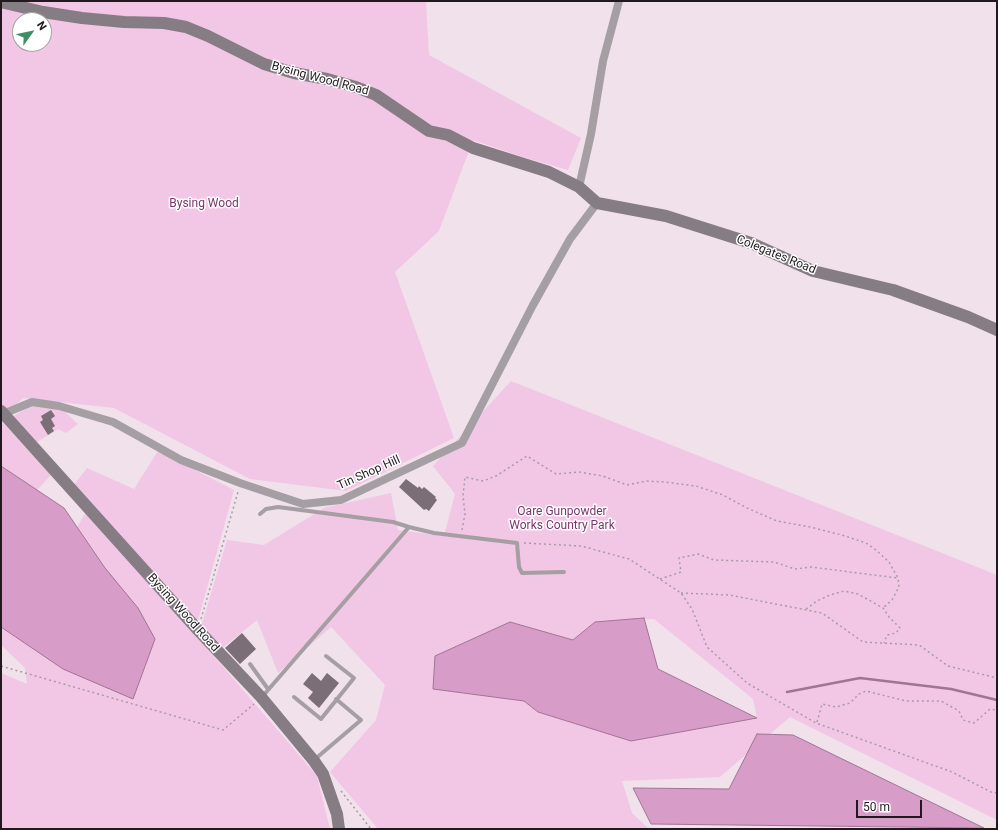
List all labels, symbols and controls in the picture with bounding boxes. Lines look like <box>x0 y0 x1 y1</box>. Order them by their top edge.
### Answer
north arrow <box>12 12 52 52</box>
text: N <box>34 19 49 33</box>
street label: Bysing Wood Road <box>270 59 370 99</box>
park label: Bysing Wood <box>169 197 239 211</box>
street label: Colegates Road <box>734 233 818 277</box>
street label: Tin Shop Hill <box>335 453 403 493</box>
park label: Oare Gunpowder Works Country Park <box>509 505 615 533</box>
street label: Bysing Wood Road <box>144 571 222 655</box>
scale bar <box>858 792 924 818</box>
text: 50 m <box>863 800 890 814</box>

